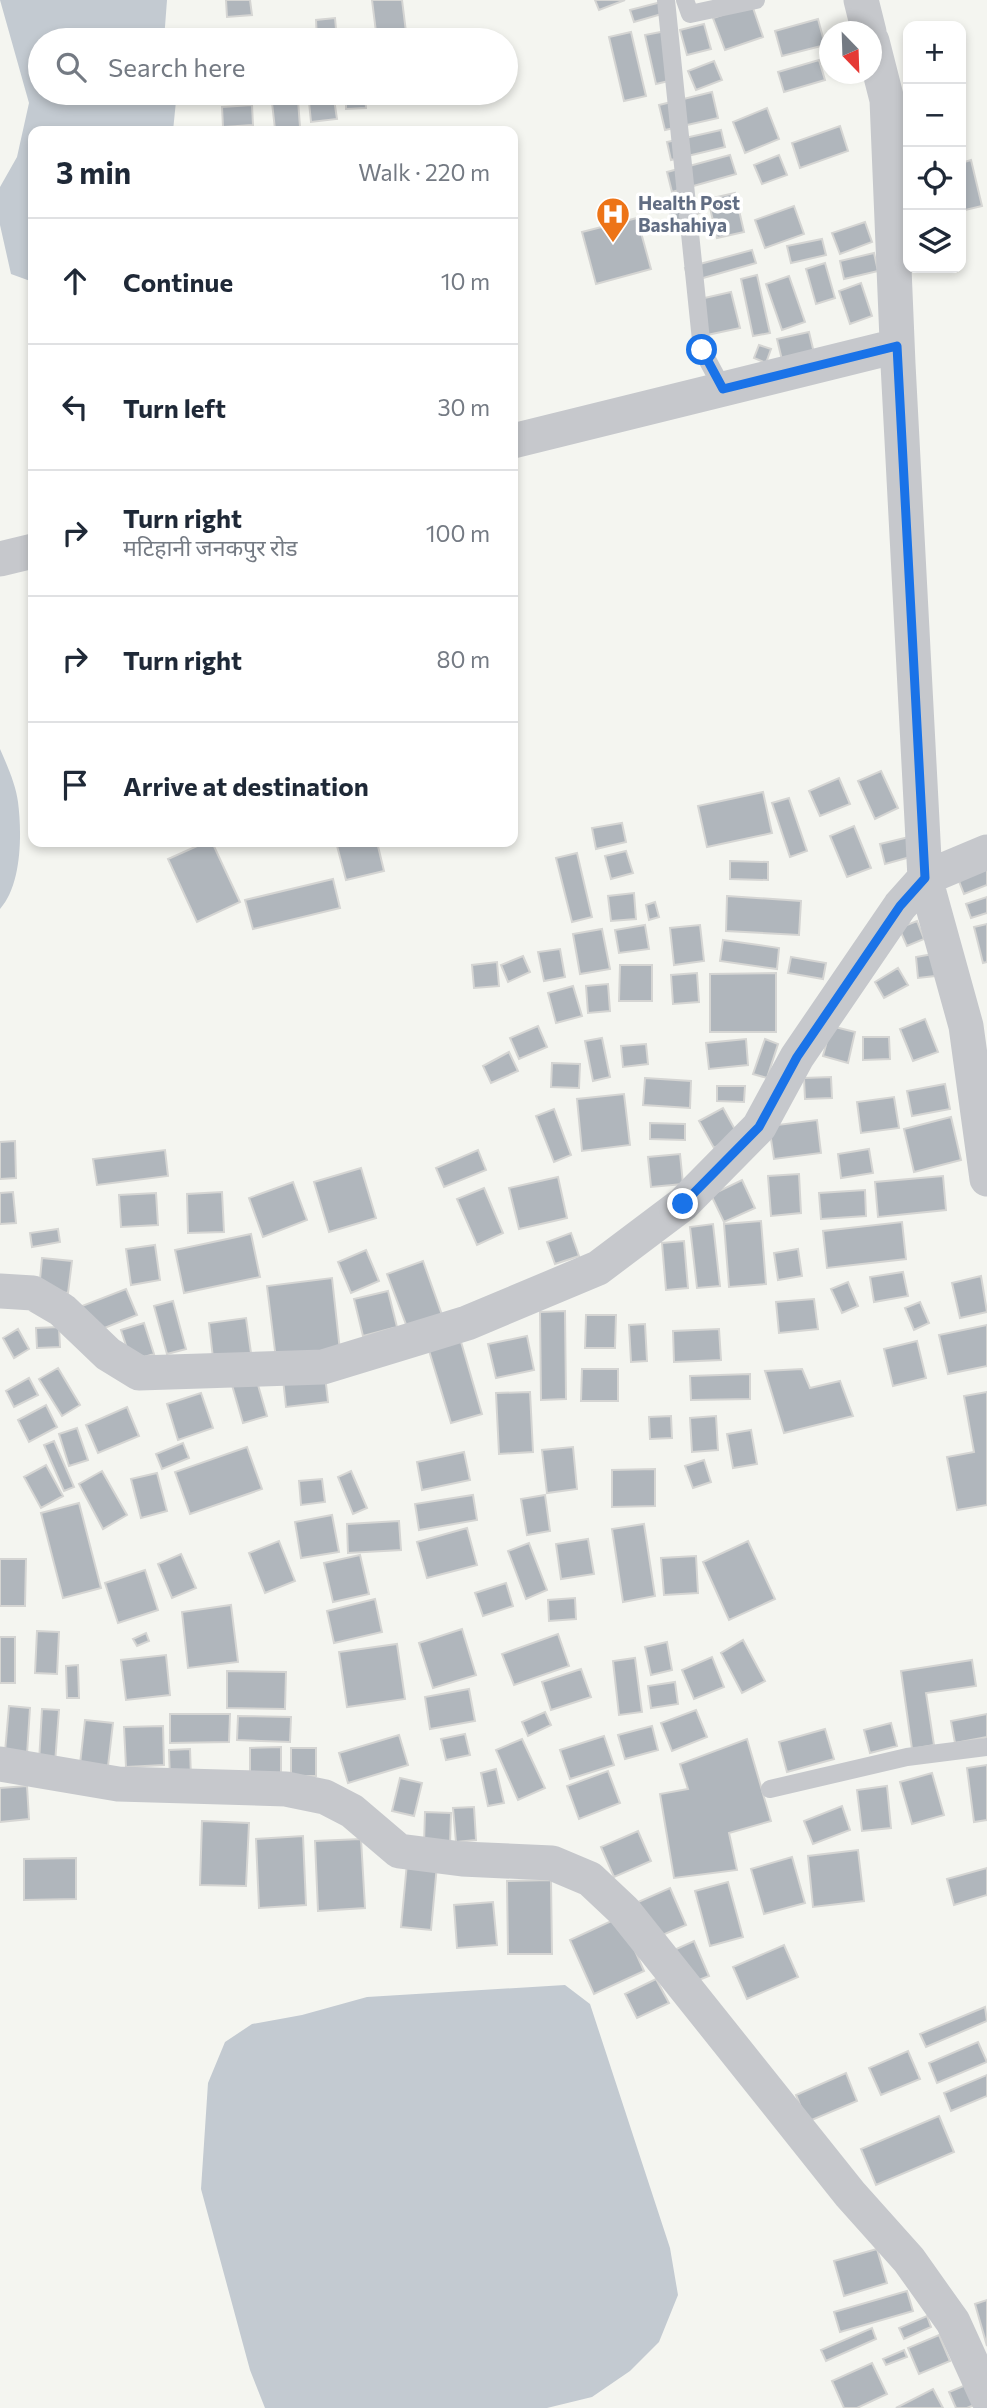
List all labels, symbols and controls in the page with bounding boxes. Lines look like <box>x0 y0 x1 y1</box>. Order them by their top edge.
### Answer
north arrow <box>819 21 882 84</box>
map controls <box>903 21 966 273</box>
button: + <box>903 21 966 84</box>
search box <box>28 28 518 105</box>
icon: search <box>52 48 90 86</box>
text: Search here <box>108 51 246 82</box>
button: − <box>903 84 966 147</box>
button: locate <box>903 147 966 210</box>
text: 3 min <box>56 153 131 190</box>
text: Walk · 220 m <box>358 158 490 186</box>
place label: Health Post Bashahiya <box>638 191 740 236</box>
hospital icon: Health Post Bashahiya <box>594 195 632 244</box>
button: layers <box>903 210 966 273</box>
icon: ahead <box>56 262 94 300</box>
text: Continue <box>123 266 233 297</box>
text: 10 m <box>441 267 490 295</box>
route start <box>686 334 717 365</box>
icon: left <box>56 388 94 426</box>
text: Turn left <box>123 392 226 423</box>
text: 30 m <box>437 393 490 421</box>
text: Turn right <box>123 502 242 533</box>
icon: right <box>56 514 94 552</box>
text: 100 m <box>426 519 490 547</box>
text: मटिहानी जनकपुर रोड <box>123 533 298 561</box>
icon: right <box>56 640 94 678</box>
text: Turn right <box>123 644 242 675</box>
text: 80 m <box>437 645 490 673</box>
icon: arrive <box>56 766 94 804</box>
text: Arrive at destination <box>123 770 369 801</box>
route end <box>667 1188 698 1219</box>

